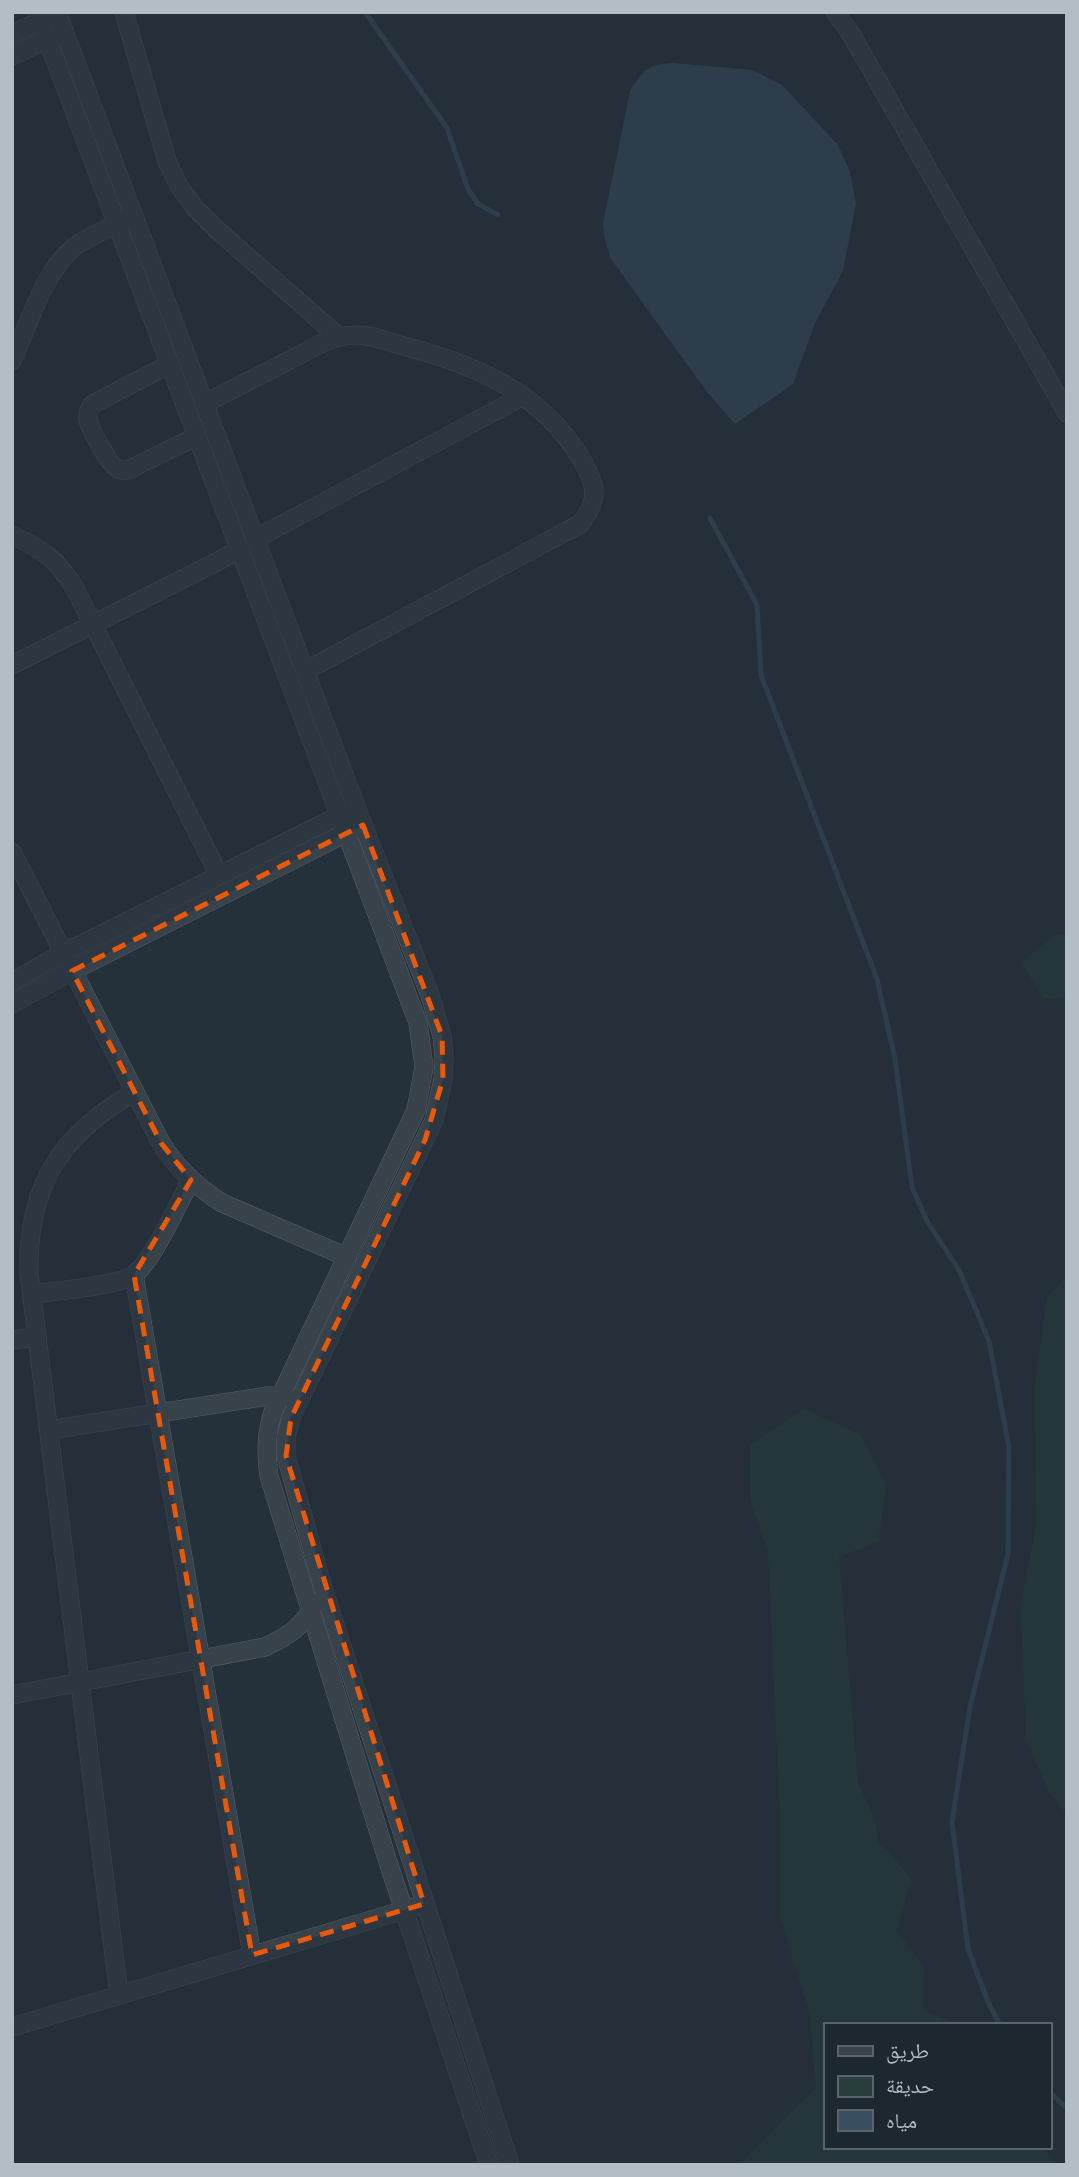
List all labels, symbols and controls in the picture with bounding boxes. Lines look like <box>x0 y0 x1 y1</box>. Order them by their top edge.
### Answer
legend <box>824 2023 1051 2149</box>
text: طريق <box>886 2036 929 2064</box>
text: حديقة <box>886 2071 934 2099</box>
text: مياه <box>886 2106 917 2134</box>

